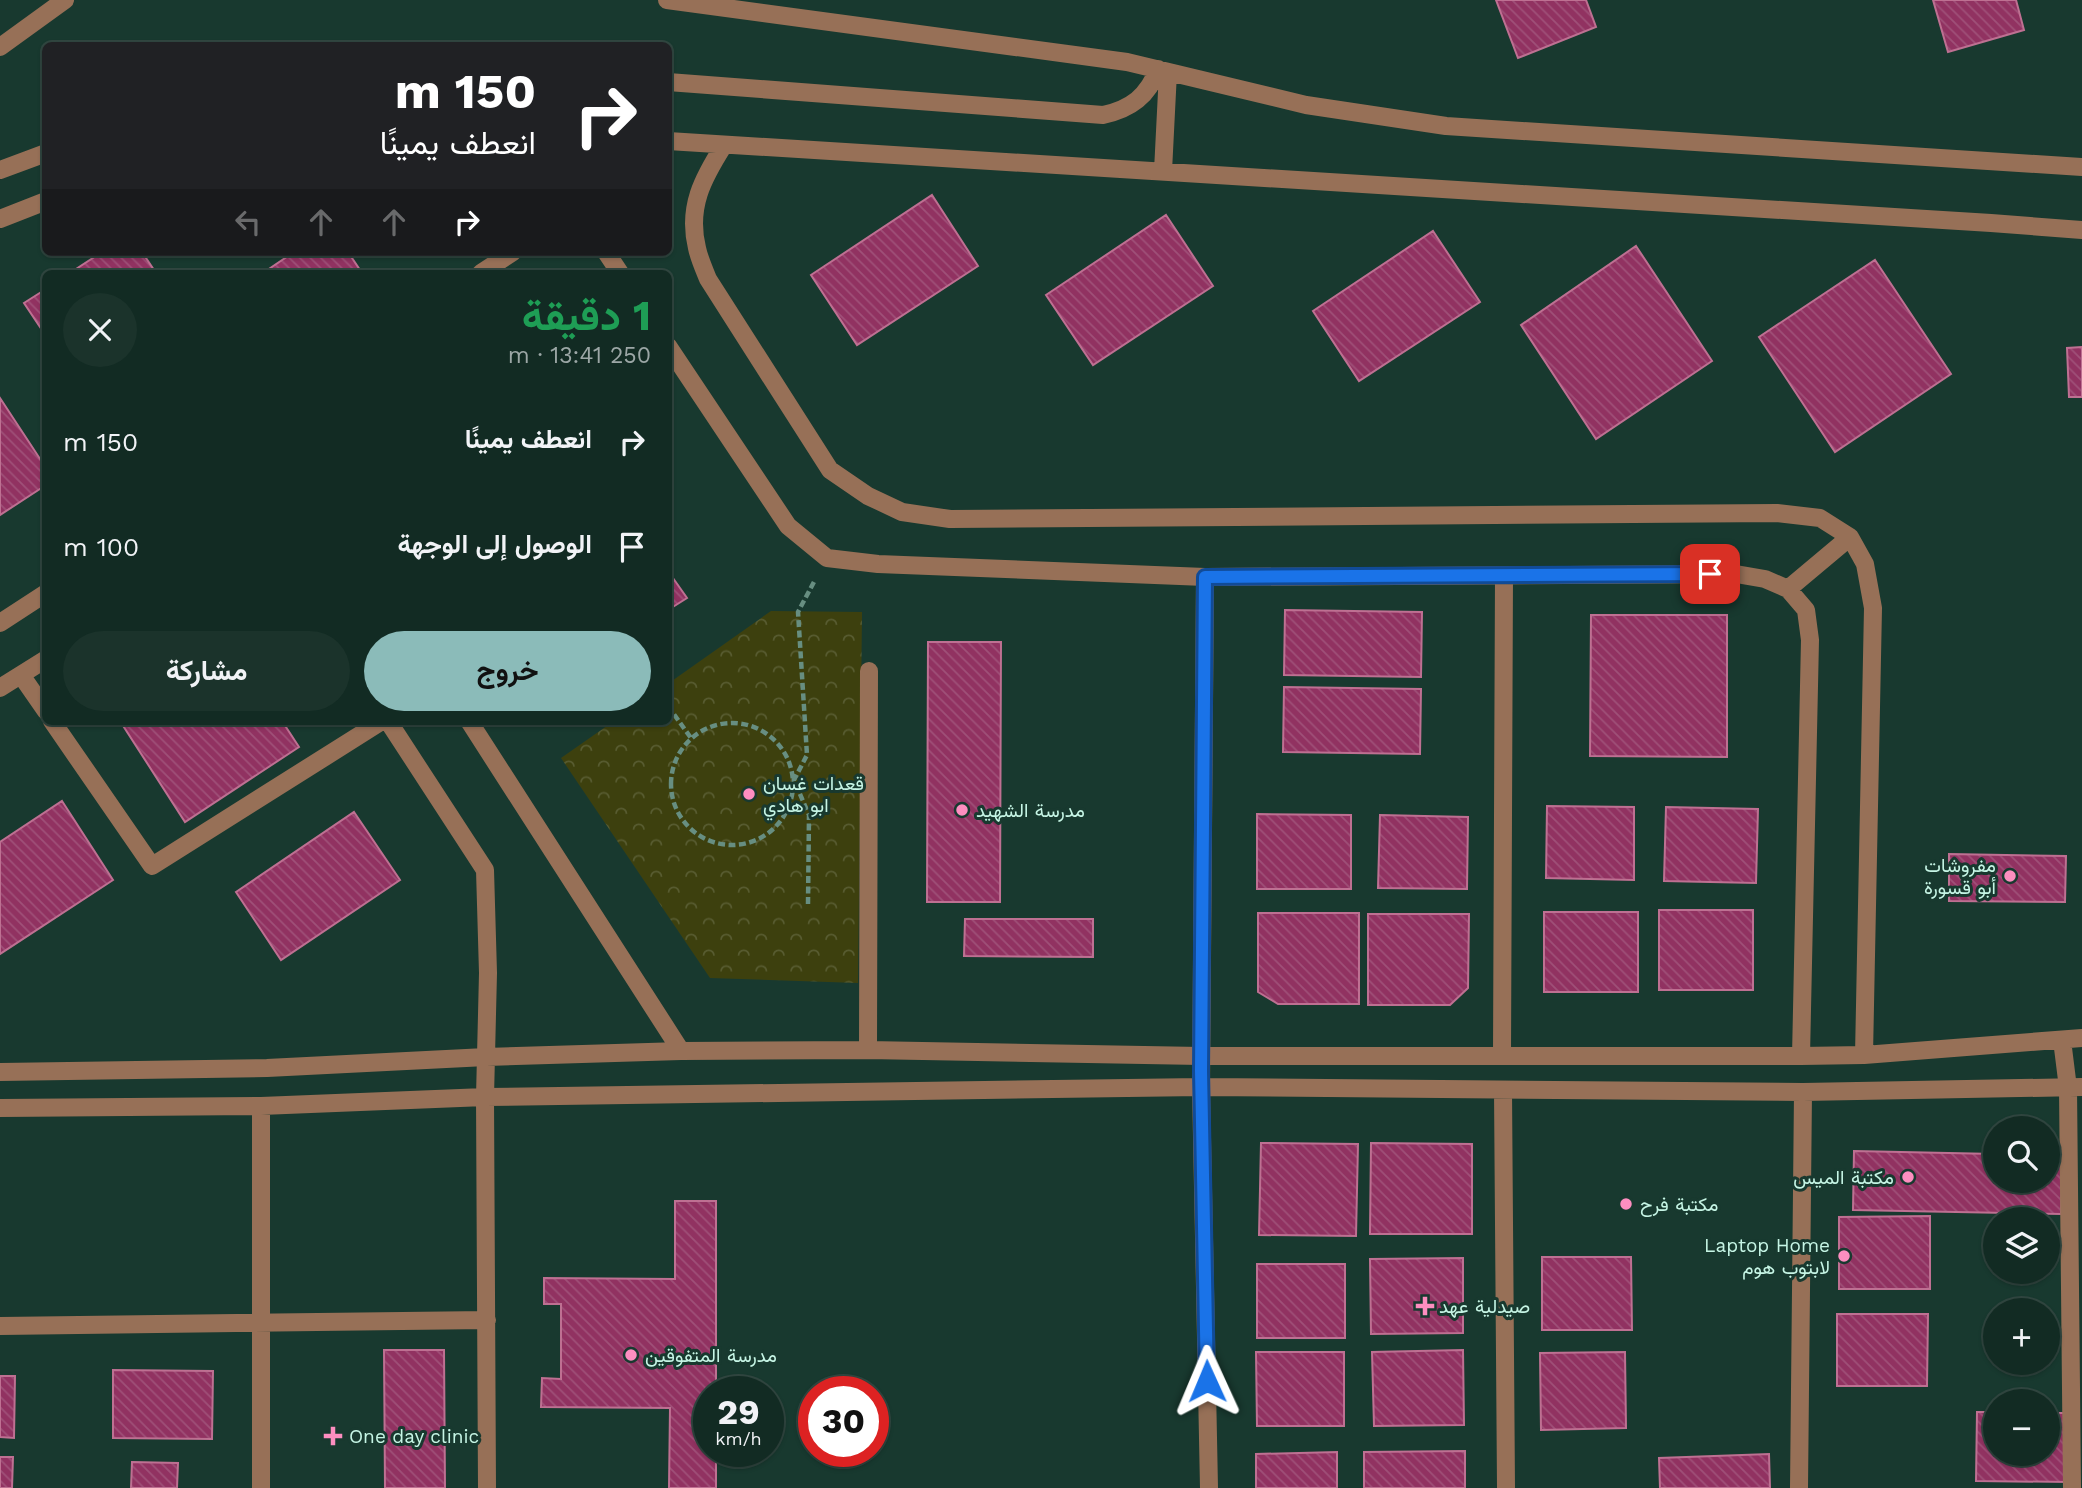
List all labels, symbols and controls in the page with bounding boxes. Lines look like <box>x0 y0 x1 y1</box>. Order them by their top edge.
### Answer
text: 150 m <box>395 62 536 120</box>
icon: right <box>560 70 651 161</box>
text: انعطف يمينًا <box>380 124 536 162</box>
icon: left <box>229 203 267 241</box>
icon: ahead <box>302 203 340 241</box>
icon: ahead <box>375 203 413 241</box>
icon: right <box>448 203 486 241</box>
text: 1 دقيقة <box>522 291 651 340</box>
button: close <box>63 293 137 367</box>
text: 250 m · 13:41 <box>508 342 651 369</box>
icon: right <box>613 423 651 461</box>
text: انعطف يمينًا <box>465 424 592 454</box>
text: 150 m <box>63 427 138 457</box>
icon: arrive <box>613 528 651 566</box>
text: الوصول إلى الوجهة <box>397 529 592 559</box>
text: 100 m <box>63 532 139 562</box>
pin <box>1680 544 1740 604</box>
icon: arrive <box>1691 555 1729 593</box>
button: مشاركة <box>63 631 350 711</box>
button: خروج <box>364 631 651 711</box>
place label: قعدات غسان ابو هادي <box>763 772 864 821</box>
marker: قعدات غسان ابو هادي <box>741 786 757 802</box>
place label: مدرسة الشهيد <box>976 799 1085 822</box>
marker: مدرسة الشهيد <box>954 802 970 818</box>
place label: مفروشات أبو قسورة <box>1924 854 1996 899</box>
marker: مفروشات أبو قسورة <box>2002 868 2018 884</box>
map controls <box>1983 1116 2060 1466</box>
button: search <box>1983 1116 2060 1193</box>
place label: مكتبة الميس <box>1793 1166 1894 1189</box>
marker: مكتبة الميس <box>1900 1169 1916 1185</box>
place label: مكتبة فرح <box>1640 1193 1718 1217</box>
marker: مكتبة فرح <box>1618 1196 1634 1212</box>
button: layers <box>1983 1207 2060 1284</box>
place label: Laptop Home لابتوب هوم <box>1704 1234 1830 1280</box>
marker: Laptop Home لابتوب هوم <box>1836 1248 1852 1264</box>
place label: صيدلية عهد <box>1439 1295 1530 1318</box>
marker: صيدلية عهد <box>1417 1298 1433 1314</box>
button: + <box>1983 1298 2060 1375</box>
place label: مدرسة المتفوقين <box>645 1344 777 1367</box>
position arrow <box>1170 1344 1244 1418</box>
marker: مدرسة المتفوقين <box>623 1347 639 1363</box>
speed limit sign: 30 <box>798 1376 889 1467</box>
button: − <box>1983 1389 2060 1466</box>
text: 29 <box>717 1391 760 1433</box>
place label: One day clinic <box>349 1425 479 1448</box>
marker: One day clinic <box>323 1426 343 1446</box>
text: km/h <box>715 1428 762 1449</box>

